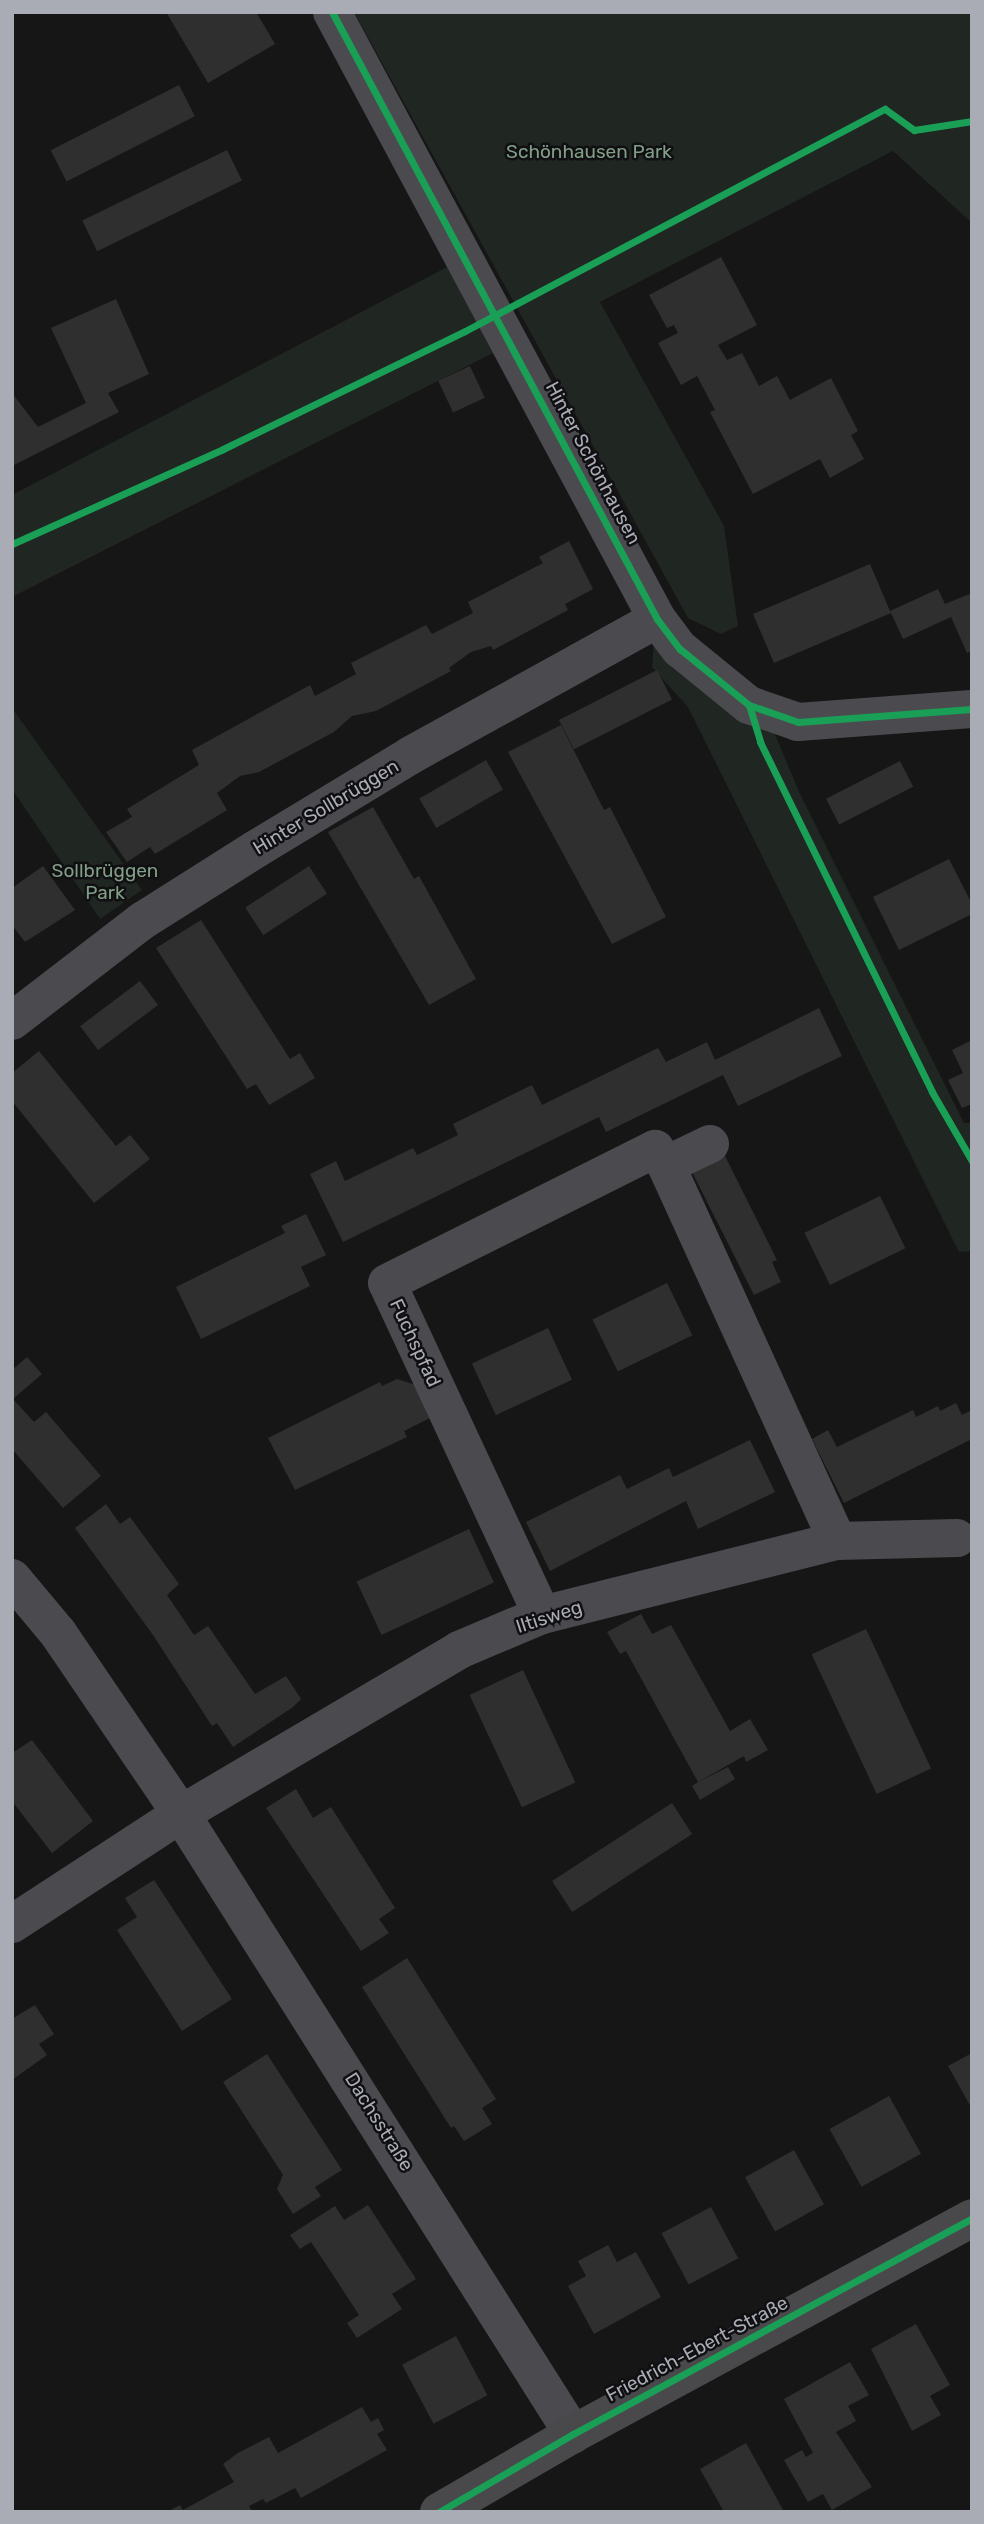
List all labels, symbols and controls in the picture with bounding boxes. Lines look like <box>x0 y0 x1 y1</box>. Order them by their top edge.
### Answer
park label: Schönhausen Park <box>506 141 672 163</box>
street label: Hinter Schönhausen <box>540 378 646 548</box>
street label: Hinter Sollbrüggen <box>249 754 403 860</box>
park label: Sollbrüggen Park <box>52 860 158 904</box>
street label: Fuchspfad <box>385 1295 445 1391</box>
street label: Iltisweg <box>513 1596 585 1638</box>
street label: Dachsstraße <box>340 2069 418 2175</box>
street label: Friedrich-Ebert-Straße <box>602 2291 792 2407</box>

